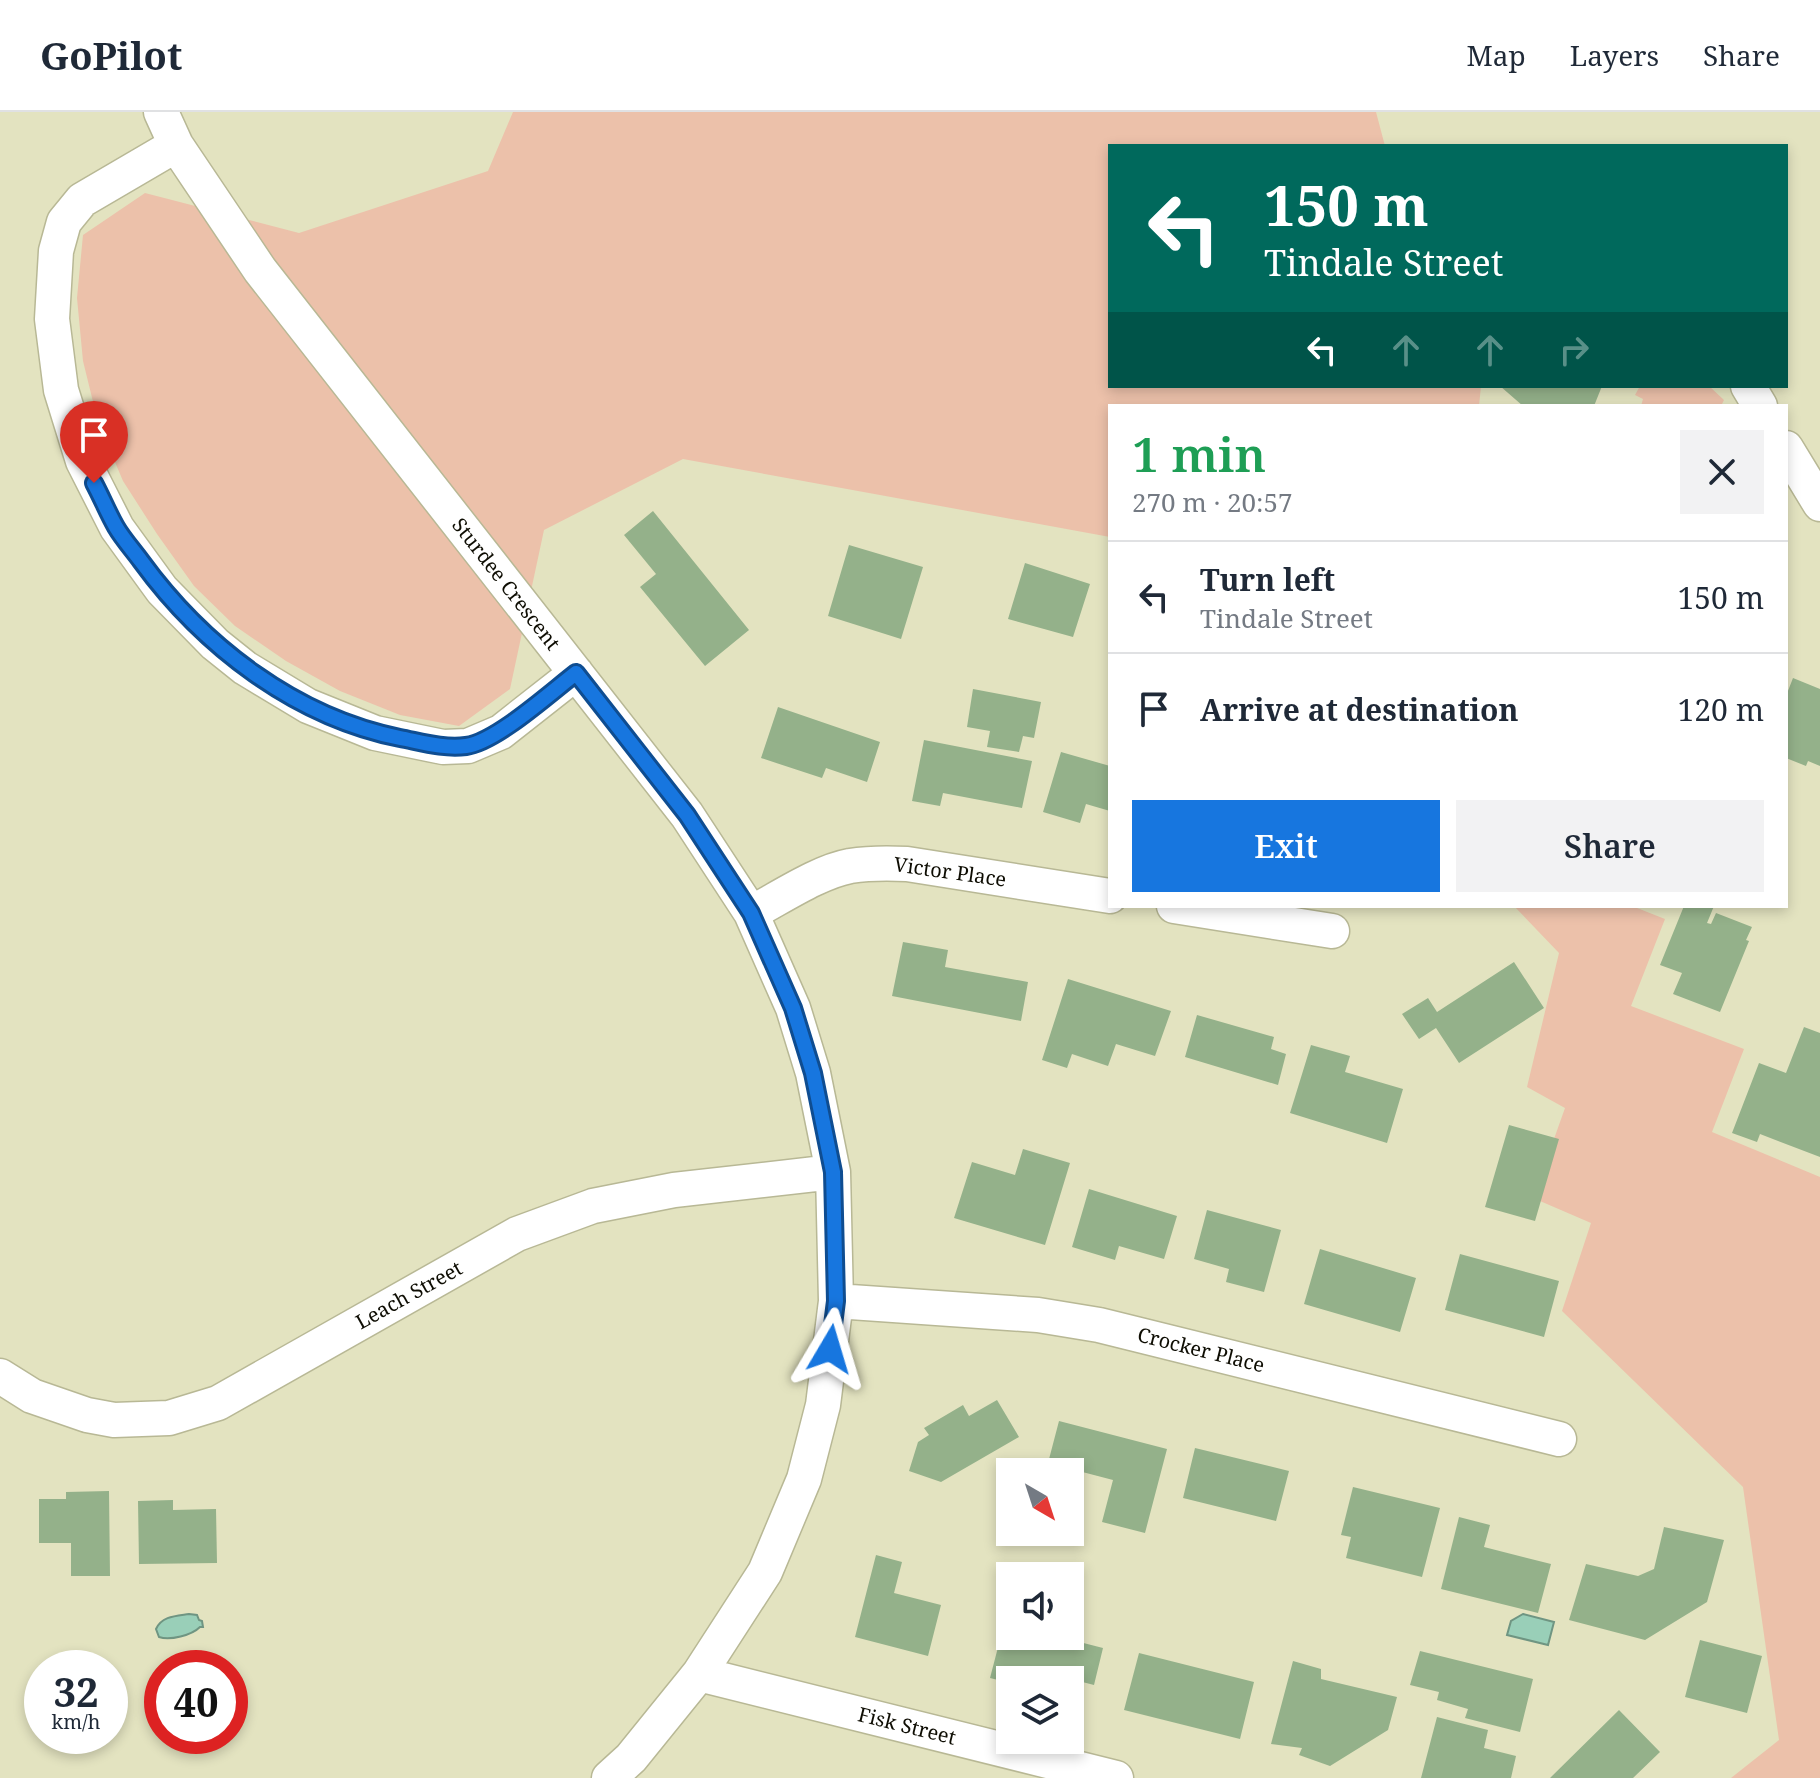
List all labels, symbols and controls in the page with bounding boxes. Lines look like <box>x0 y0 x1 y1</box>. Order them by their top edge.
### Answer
text: GoPilot <box>40 29 182 81</box>
text: Map <box>1467 36 1526 74</box>
text: Layers <box>1570 36 1659 74</box>
text: Share <box>1703 36 1780 74</box>
text: 150 m <box>1264 166 1429 242</box>
icon: left <box>1132 176 1236 280</box>
text: Tindale Street <box>1264 238 1503 287</box>
icon: left <box>1300 328 1344 372</box>
icon: ahead <box>1384 328 1428 372</box>
icon: ahead <box>1468 328 1512 372</box>
icon: right <box>1552 328 1596 372</box>
pin <box>60 401 128 483</box>
icon: arrive <box>72 413 116 457</box>
text: 1 min <box>1132 421 1266 486</box>
button: close <box>1680 430 1764 514</box>
text: 270 m · 20:57 <box>1132 484 1293 520</box>
street label: Sturdee Crescent <box>446 512 567 655</box>
text: Turn left <box>1200 559 1335 600</box>
icon: left <box>1132 575 1176 619</box>
text: 150 m <box>1678 577 1764 618</box>
text: Tindale Street <box>1200 600 1373 636</box>
icon: arrive <box>1132 687 1176 731</box>
text: Arrive at destination <box>1200 689 1519 730</box>
text: 120 m <box>1678 689 1764 730</box>
button: Exit <box>1132 800 1440 892</box>
button: Share <box>1456 800 1764 892</box>
street label: Victor Place <box>892 850 1008 893</box>
street label: Leach Street <box>351 1254 467 1335</box>
position arrow <box>788 1307 872 1391</box>
street label: Crocker Place <box>1135 1321 1267 1378</box>
north arrow <box>996 1458 1084 1546</box>
map controls <box>996 1458 1084 1754</box>
button: sound <box>996 1562 1084 1650</box>
speed limit sign: 40 <box>144 1650 248 1754</box>
text: 32 <box>53 1664 99 1719</box>
button: layers <box>996 1666 1084 1754</box>
street label: Fisk Street <box>855 1700 959 1751</box>
text: km/h <box>51 1708 101 1735</box>

